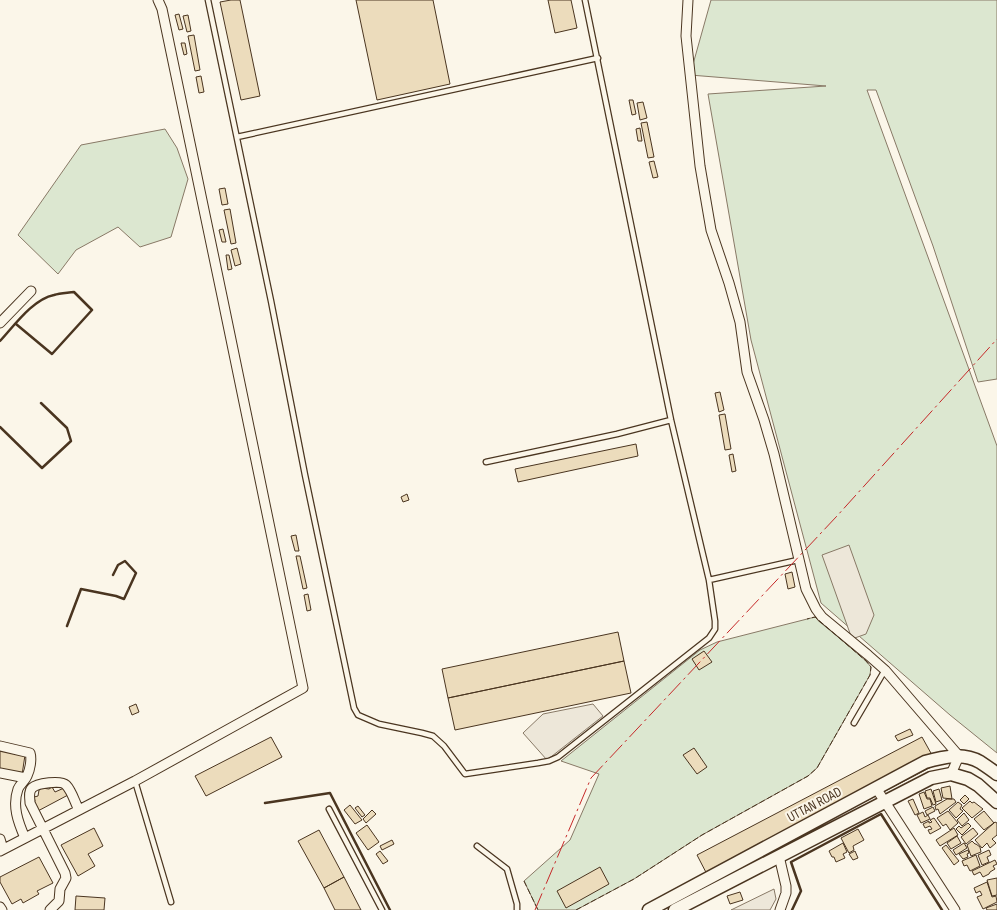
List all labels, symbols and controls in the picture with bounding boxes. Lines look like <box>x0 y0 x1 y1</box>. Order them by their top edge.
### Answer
street label: UTTAN ROAD <box>784 783 844 826</box>

